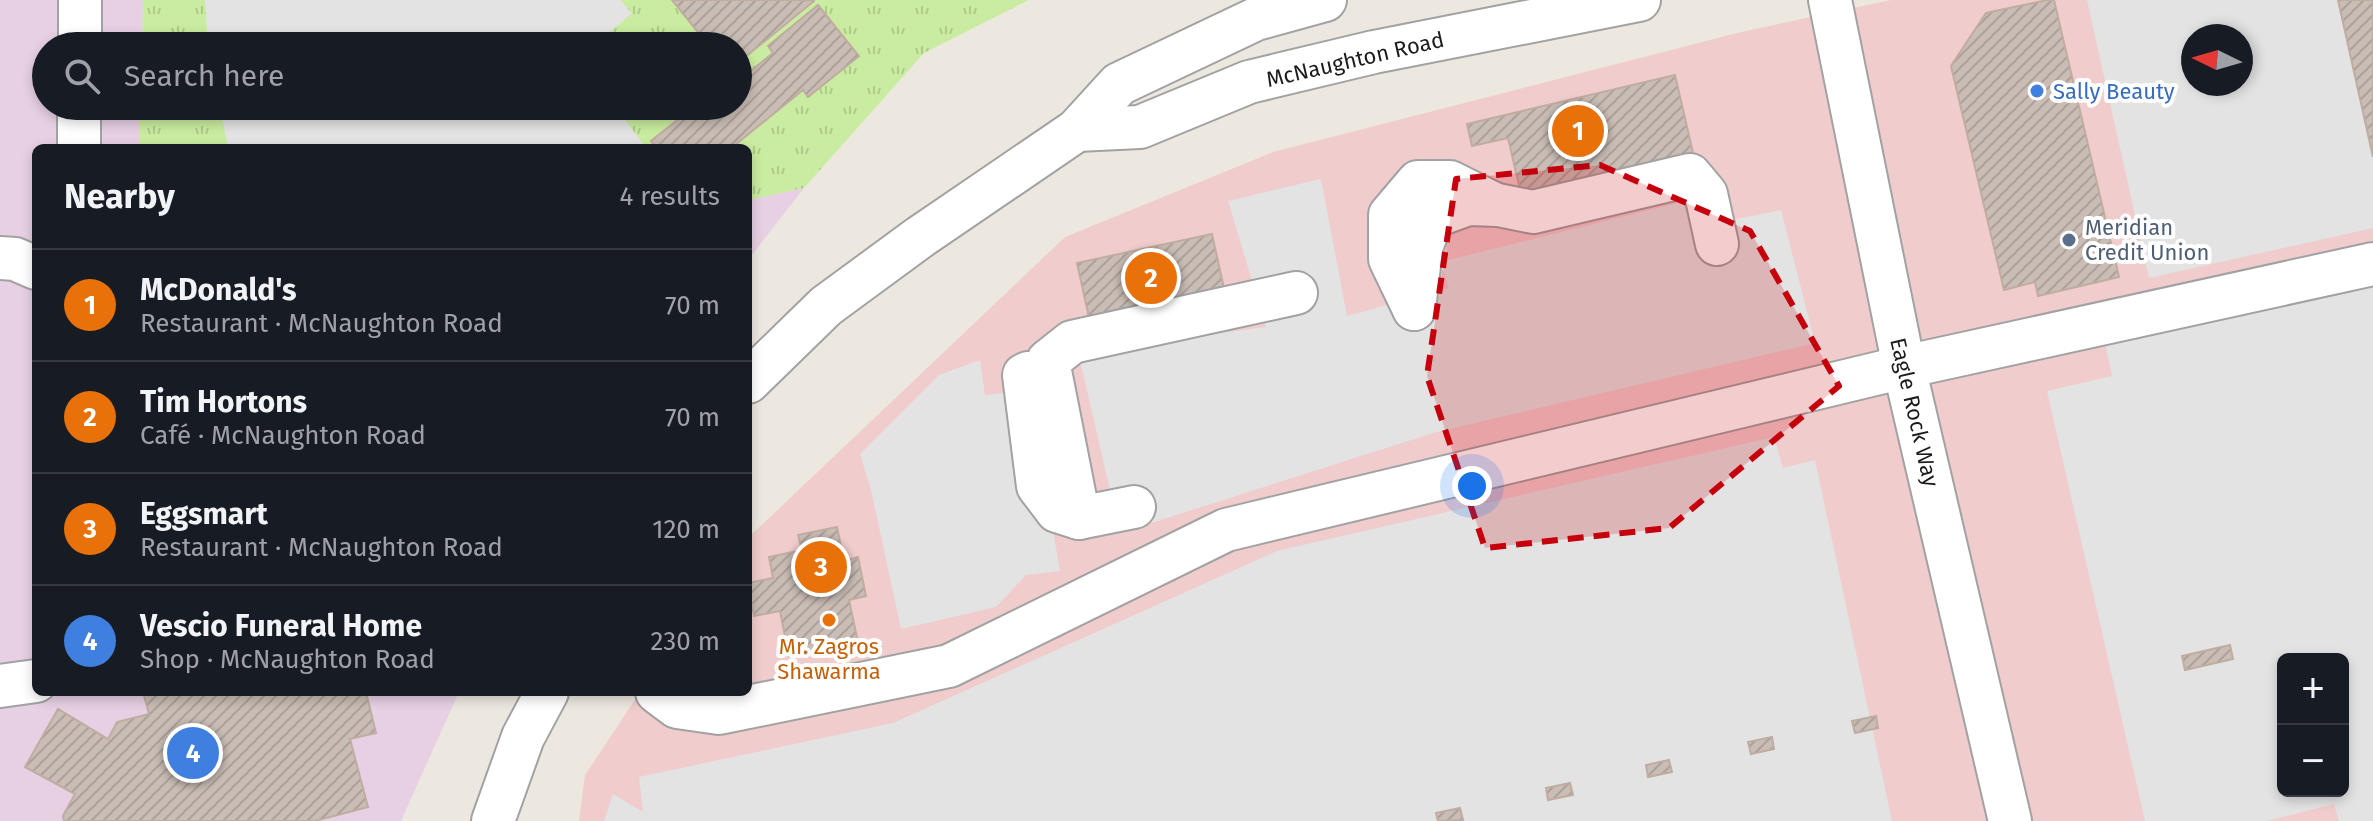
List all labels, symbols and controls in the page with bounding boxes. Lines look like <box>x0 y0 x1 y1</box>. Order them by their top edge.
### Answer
north arrow <box>2181 24 2253 96</box>
street label: McNaughton Road <box>1264 26 1447 93</box>
search box <box>32 32 752 120</box>
icon: search <box>60 54 104 98</box>
text: Search here <box>124 58 284 94</box>
place label: Sally Beauty <box>2053 78 2175 105</box>
marker: Sally Beauty <box>2028 82 2046 100</box>
pin: 1 <box>1552 101 1604 161</box>
text: Nearby <box>64 176 175 217</box>
text: 4 results <box>619 181 720 212</box>
place label: Meridian Credit Union <box>2085 214 2209 266</box>
marker: Meridian Credit Union <box>2060 231 2078 249</box>
pin: 2 <box>1125 248 1177 308</box>
text: McDonald's <box>140 272 297 308</box>
text: 1 <box>84 290 96 321</box>
text: 70 m <box>665 290 720 321</box>
text: Restaurant · McNaughton Road <box>140 308 503 339</box>
street label: Eagle Rock Way <box>1884 335 1945 489</box>
text: Tim Hortons <box>140 384 307 420</box>
text: 2 <box>83 402 97 433</box>
text: 70 m <box>665 402 720 433</box>
text: Café · McNaughton Road <box>140 420 426 451</box>
your location <box>1452 466 1492 506</box>
text: Eggsmart <box>140 496 268 532</box>
text: 3 <box>83 514 97 545</box>
text: 120 m <box>652 514 720 545</box>
text: Restaurant · McNaughton Road <box>140 532 503 563</box>
pin: 3 <box>795 537 847 597</box>
text: Vescio Funeral Home <box>140 608 422 644</box>
marker: Mr. Zagros Shawarma <box>820 611 838 629</box>
text: 4 <box>83 626 97 657</box>
text: 230 m <box>651 626 720 657</box>
place label: Mr. Zagros Shawarma <box>777 633 881 685</box>
text: Shop · McNaughton Road <box>140 644 435 675</box>
map controls <box>2277 653 2349 797</box>
button: + <box>2277 653 2349 725</box>
pin: 4 <box>167 723 219 783</box>
button: − <box>2277 725 2349 797</box>

